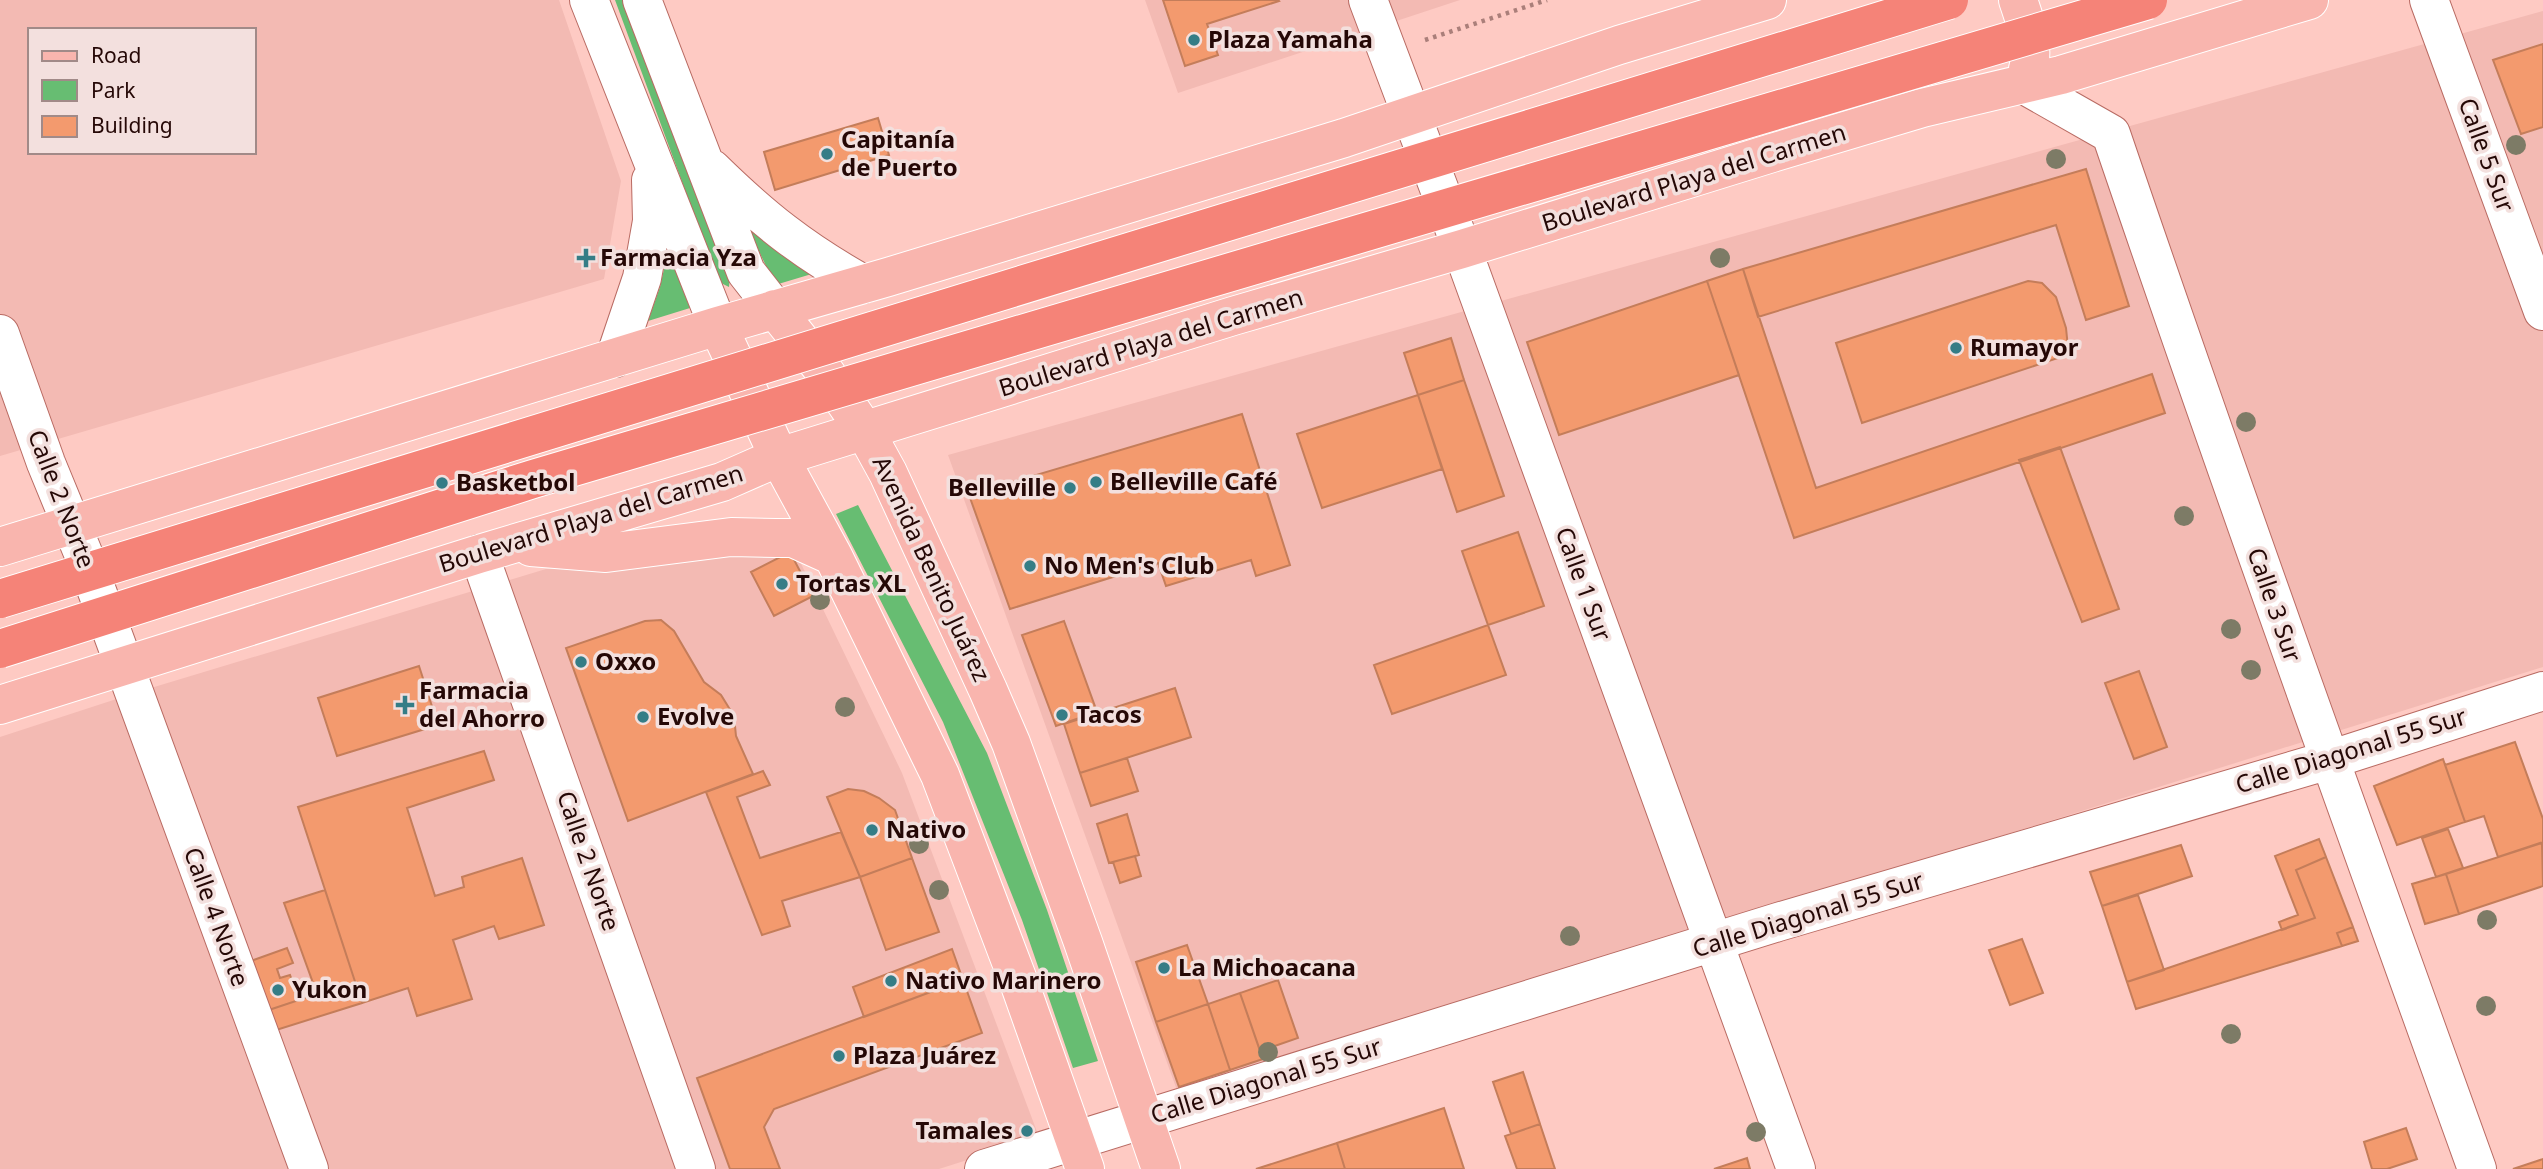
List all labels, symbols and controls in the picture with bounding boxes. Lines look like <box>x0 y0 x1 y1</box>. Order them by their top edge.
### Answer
place label: Plaza Yamaha <box>1208 22 1373 55</box>
legend <box>28 28 256 154</box>
marker: Plaza Yamaha <box>1186 32 1202 48</box>
text: Road <box>91 41 141 69</box>
text: Park <box>91 76 136 104</box>
street label: Calle 5 Sur <box>2452 93 2523 216</box>
text: Building <box>91 111 173 139</box>
street label: Boulevard Playa del Carmen <box>1537 115 1850 239</box>
place label: Capitanía de Puerto <box>841 122 958 183</box>
marker: Capitanía de Puerto <box>819 146 835 162</box>
place label: Farmacia Yza <box>600 240 757 273</box>
marker: Farmacia Yza <box>578 250 594 266</box>
street label: Boulevard Playa del Carmen <box>994 280 1307 404</box>
place label: Rumayor <box>1970 330 2079 363</box>
marker: Rumayor <box>1948 340 1964 356</box>
street label: Calle 2 Norte <box>21 425 104 572</box>
street label: Avenida Benito Juárez <box>866 450 999 686</box>
street label: Boulevard Playa del Carmen <box>434 456 747 580</box>
place label: Belleville Café <box>1110 464 1278 497</box>
place label: Basketbol <box>456 465 575 498</box>
place label: Belleville <box>948 470 1056 503</box>
marker: Belleville Café <box>1088 474 1104 490</box>
marker: Basketbol <box>434 475 450 491</box>
marker: Belleville <box>1062 480 1078 496</box>
street label: Calle 1 Sur <box>1549 522 1620 645</box>
street label: Calle 3 Sur <box>2240 543 2310 666</box>
place label: No Men's Club <box>1044 548 1214 581</box>
marker: No Men's Club <box>1022 558 1038 574</box>
place label: Tortas XL <box>796 566 906 599</box>
marker: Tortas XL <box>774 576 790 592</box>
place label: Oxxo <box>595 644 656 677</box>
marker: Oxxo <box>573 654 589 670</box>
place label: Farmacia del Ahorro <box>419 673 545 734</box>
marker: Farmacia del Ahorro <box>397 697 413 713</box>
place label: Tacos <box>1076 697 1142 730</box>
place label: Evolve <box>657 699 734 732</box>
street label: Calle Diagonal 55 Sur <box>2231 699 2470 800</box>
marker: Tacos <box>1054 707 1070 723</box>
marker: Evolve <box>635 709 651 725</box>
street label: Calle 2 Norte <box>550 786 629 935</box>
place label: Nativo <box>886 812 966 845</box>
marker: Nativo <box>864 822 880 838</box>
street label: Calle 4 Norte <box>177 842 258 991</box>
street label: Calle Diagonal 55 Sur <box>1688 863 1927 964</box>
place label: La Michoacana <box>1178 950 1356 983</box>
marker: La Michoacana <box>1156 960 1172 976</box>
place label: Nativo Marinero <box>905 963 1102 996</box>
place label: Yukon <box>292 972 367 1005</box>
marker: Nativo Marinero <box>883 973 899 989</box>
marker: Yukon <box>270 982 286 998</box>
street label: Calle Diagonal 55 Sur <box>1146 1029 1385 1130</box>
place label: Plaza Juárez <box>853 1038 996 1071</box>
marker: Plaza Juárez <box>831 1048 847 1064</box>
place label: Tamales <box>915 1113 1013 1146</box>
marker: Tamales <box>1019 1123 1035 1139</box>

